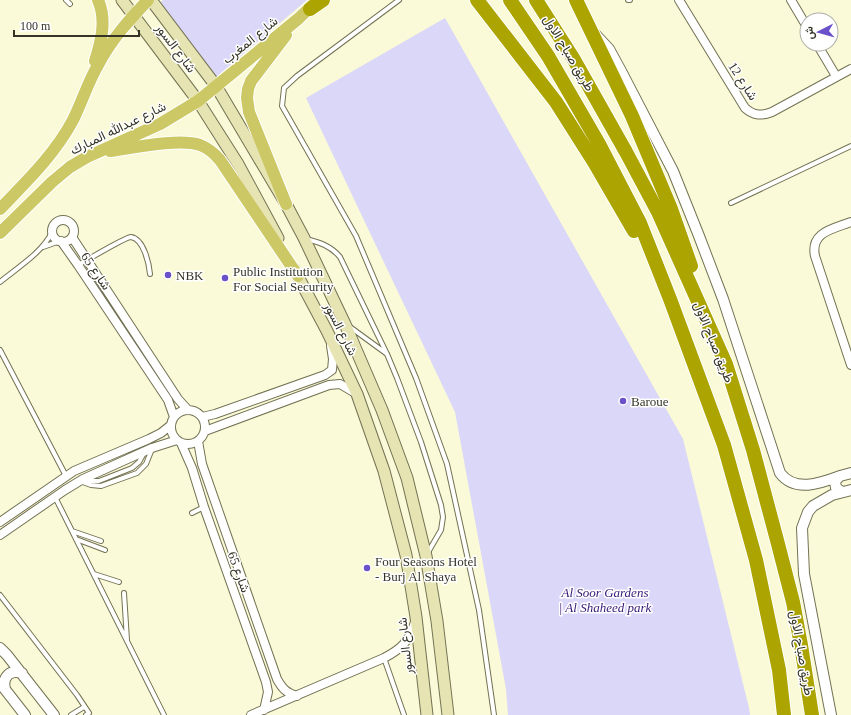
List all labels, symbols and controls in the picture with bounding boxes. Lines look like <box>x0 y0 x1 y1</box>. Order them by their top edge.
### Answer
scale bar <box>14 12 139 38</box>
street label: طريق صباح الاول <box>539 12 598 95</box>
north arrow <box>799 12 839 52</box>
street label: شارع المغرب <box>219 13 282 68</box>
text: 100 m <box>20 19 51 33</box>
street label: شارع السور <box>151 20 199 77</box>
text: ش <box>802 26 817 40</box>
street label: شارع 12 <box>723 59 761 104</box>
street label: شارع عبدالله المبارك <box>68 98 169 159</box>
street label: شارع 65 <box>76 249 114 294</box>
place label: Public Institution For Social Security <box>233 264 334 294</box>
place label: NBK <box>176 268 204 283</box>
marker: NBK <box>163 270 173 280</box>
marker: Public Institution For Social Security <box>220 273 230 283</box>
street label: شارع السور <box>319 299 361 359</box>
street label: طريق صباح الاول <box>689 299 737 385</box>
place label: Baroue <box>631 394 669 409</box>
marker: Baroue <box>618 396 628 406</box>
street label: شارع 65 <box>223 550 253 595</box>
place label: Four Seasons Hotel - Burj Al Shaya <box>375 554 477 584</box>
marker: Four Seasons Hotel - Burj Al Shaya <box>362 563 372 573</box>
park label: Al Soor Gardens | Al Shaheed park <box>559 585 651 615</box>
street label: طريق صباح الاول <box>785 609 817 697</box>
street label: شارع السور <box>395 616 418 676</box>

